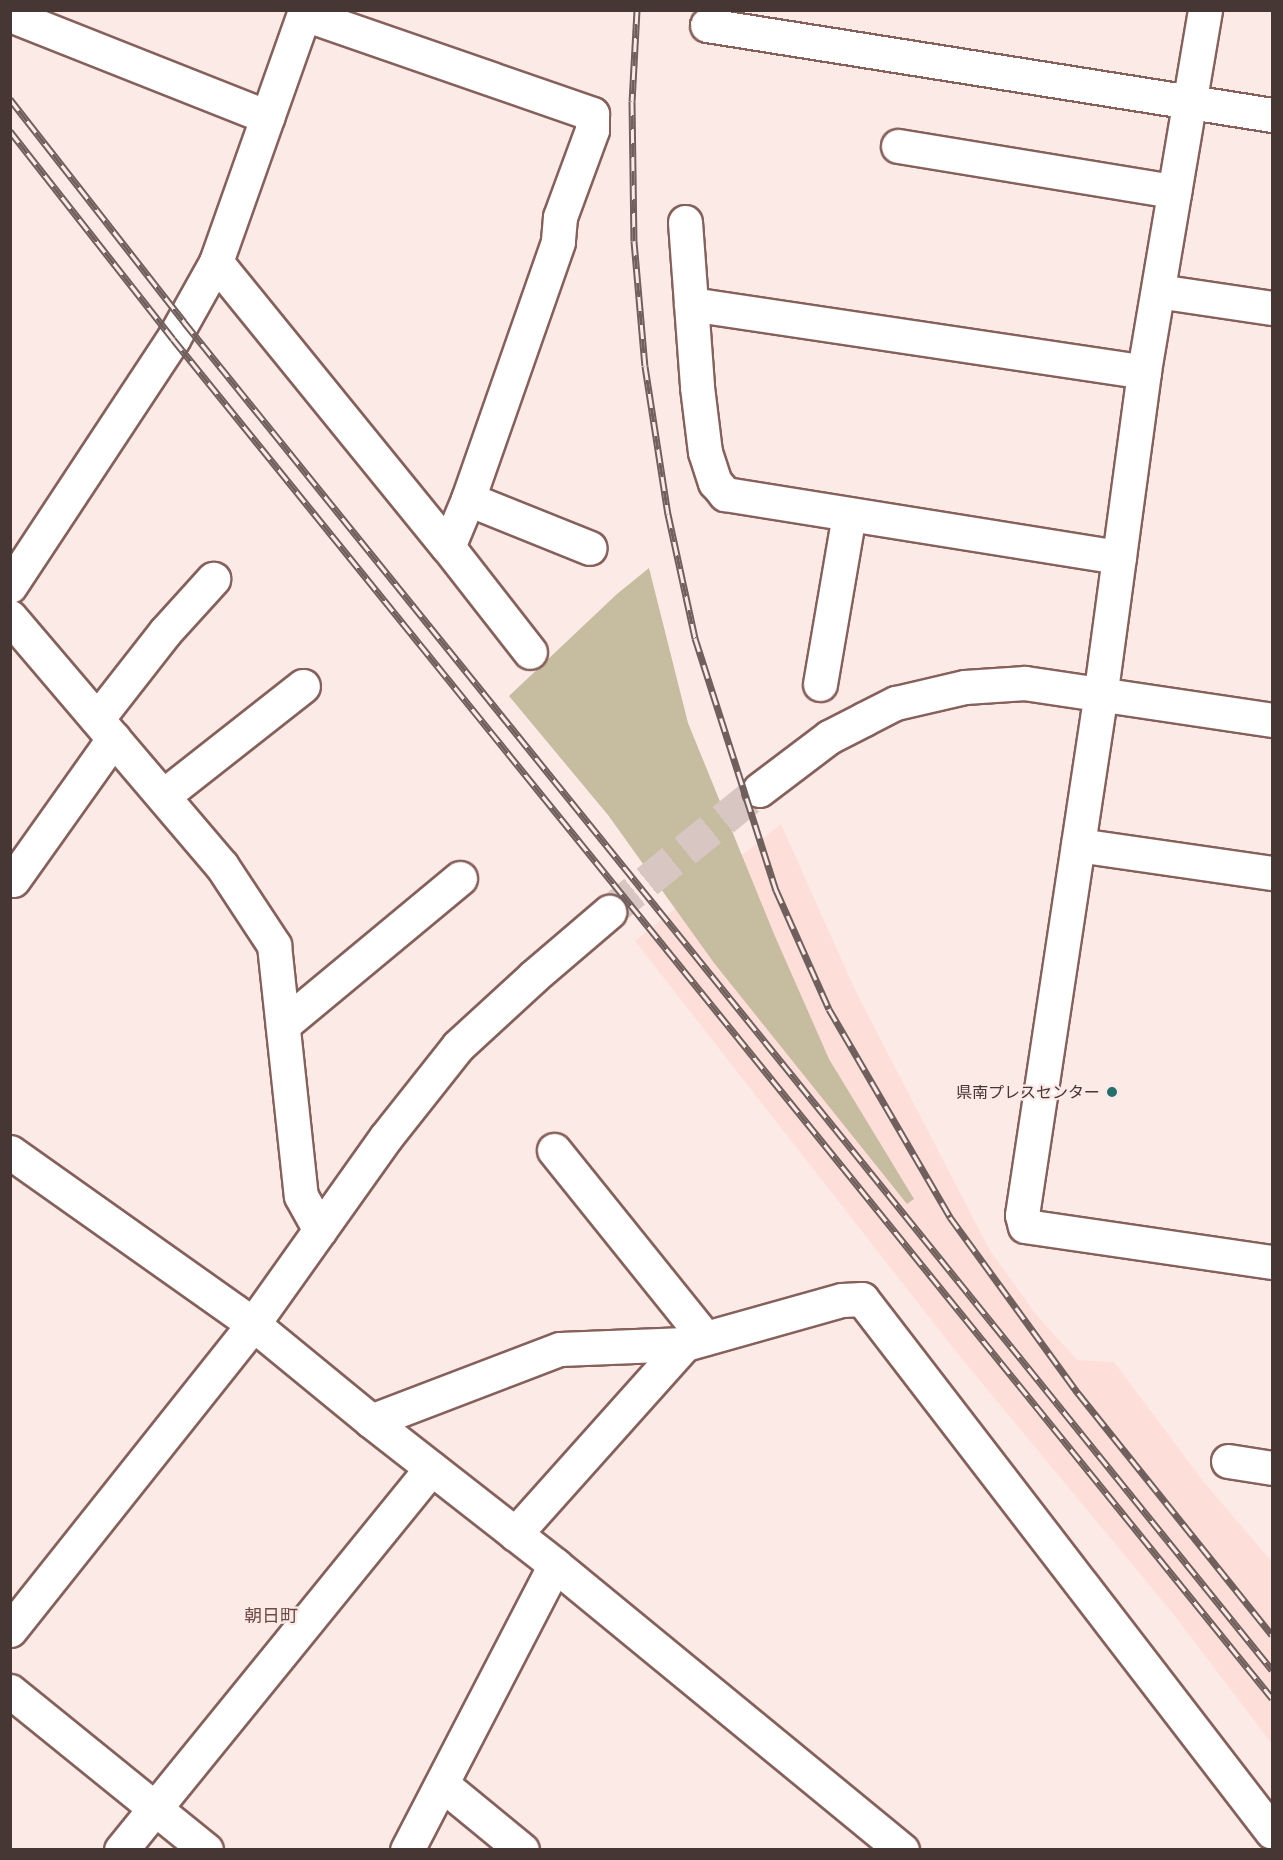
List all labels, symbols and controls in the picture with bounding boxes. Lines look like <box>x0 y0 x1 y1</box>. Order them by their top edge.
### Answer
place label: 県南プレスセンター <box>956 1082 1100 1102</box>
marker: 県南プレスセンター <box>1105 1085 1119 1099</box>
district label: 朝日町 <box>244 1605 298 1627</box>

